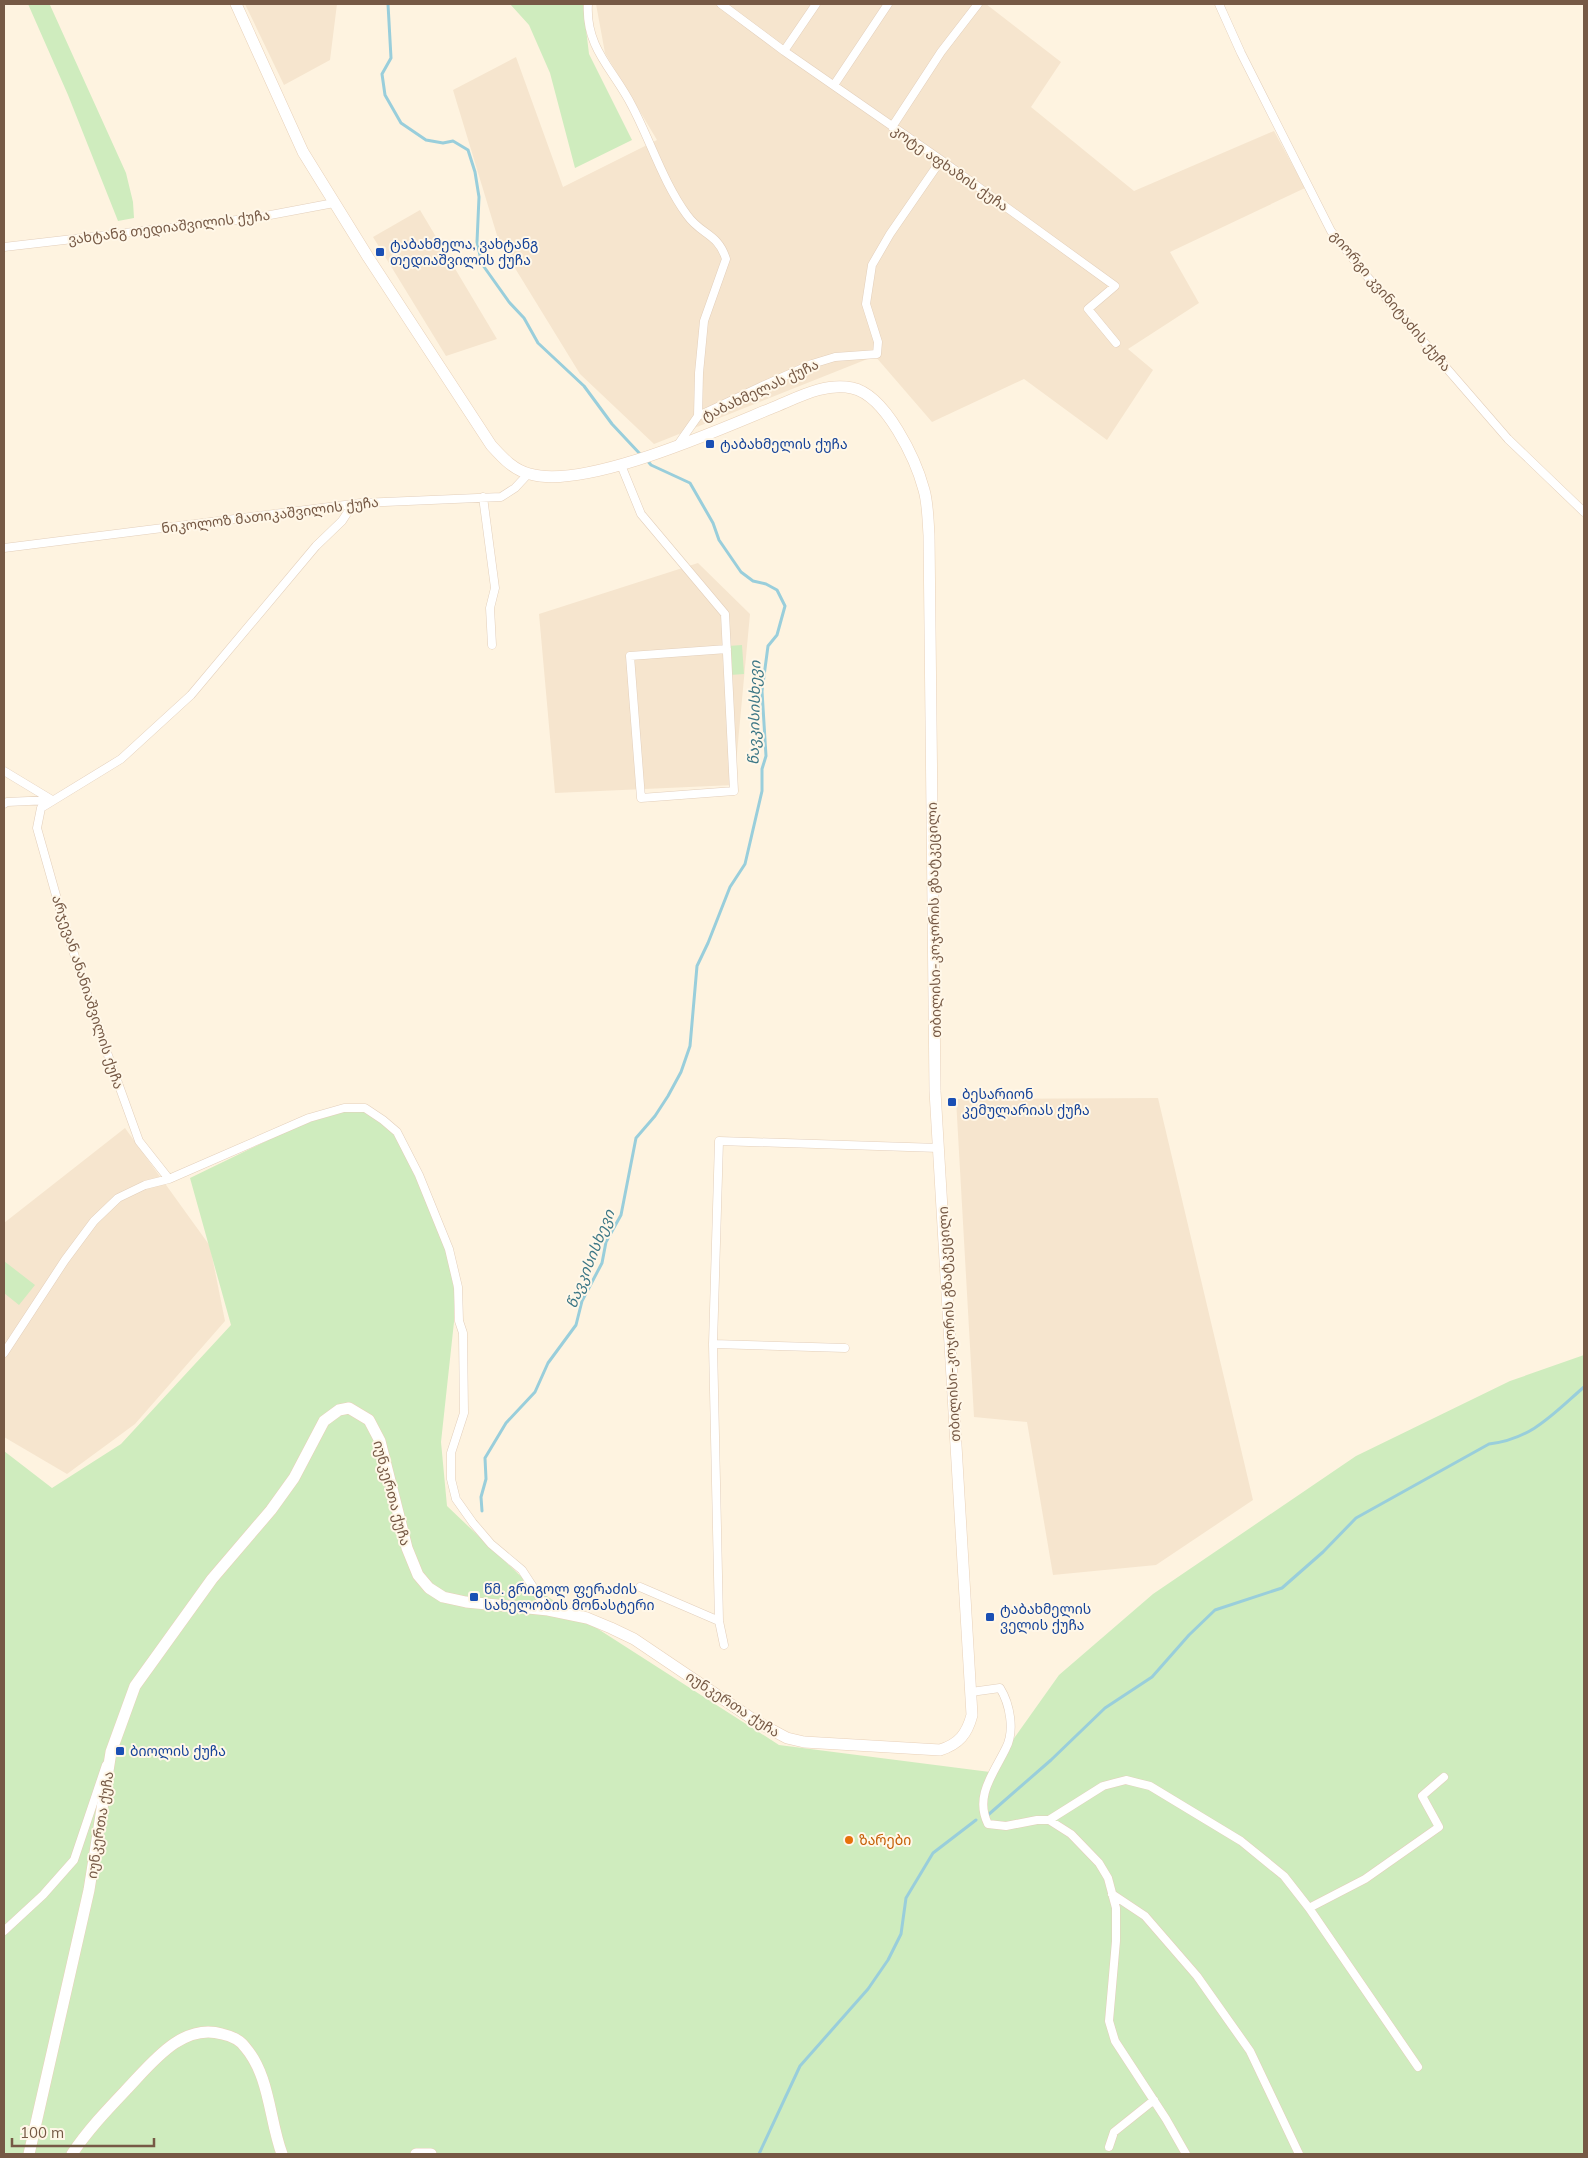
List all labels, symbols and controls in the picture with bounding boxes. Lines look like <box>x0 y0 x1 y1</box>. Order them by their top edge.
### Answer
street label: კოტე აფხაზის ქუჩა <box>888 121 1012 215</box>
street label: ვახტანგ თედიაშვილის ქუჩა <box>67 206 271 248</box>
street label: გიორგი კვინიტაძის ქუჩა <box>1327 227 1455 375</box>
place label: ტაბახმელა, ვახტანგ თედიაშვილის ქუჩა <box>390 235 538 269</box>
marker: ტაბახმელა, ვახტანგ თედიაშვილის ქუჩა <box>374 246 386 258</box>
street label: ტაბახმელას ქუჩა <box>699 355 821 425</box>
place label: ტაბახმელის ქუჩა <box>720 435 848 453</box>
marker: ტაბახმელის ქუჩა <box>704 438 716 450</box>
street label: ნიკოლოზ მათიკაშვილის ქუჩა <box>160 493 380 537</box>
water label: წავკისისხევი <box>744 659 764 765</box>
street label: თბილისი-კოჯორის გზატკეცილი <box>923 802 945 1038</box>
street label: არჯევან ანანიაშვილის ქუჩა <box>48 893 128 1091</box>
place label: ბესარიონ კემულარიას ქუჩა <box>962 1085 1090 1119</box>
marker: ბესარიონ კემულარიას ქუჩა <box>946 1096 958 1108</box>
water label: წავკისისხევი <box>562 1206 619 1311</box>
street label: თბილისი-კოჯორის გზატკეცილი <box>934 1206 964 1442</box>
street label: იუნკერთა ქუჩა <box>369 1438 415 1548</box>
place label: წმ. გრიგოლ ფერაძის სახელობის მონასტერი <box>484 1580 654 1614</box>
marker: წმ. გრიგოლ ფერაძის სახელობის მონასტერი <box>468 1591 480 1603</box>
place label: ტაბახმელის ველის ქუჩა <box>1000 1600 1091 1634</box>
marker: ტაბახმელის ველის ქუჩა <box>984 1611 996 1623</box>
street label: იუნკერთა ქუჩა <box>683 1667 783 1741</box>
place label: ბიოლის ქუჩა <box>130 1742 226 1760</box>
marker: ბიოლის ქუჩა <box>114 1745 126 1757</box>
street label: იუნკერთა ქუჩა <box>83 1770 117 1880</box>
place label: ზარები <box>859 1831 911 1849</box>
marker: ზარები <box>843 1834 855 1846</box>
scale bar <box>12 2116 155 2148</box>
text: 100 m <box>20 2123 64 2142</box>

